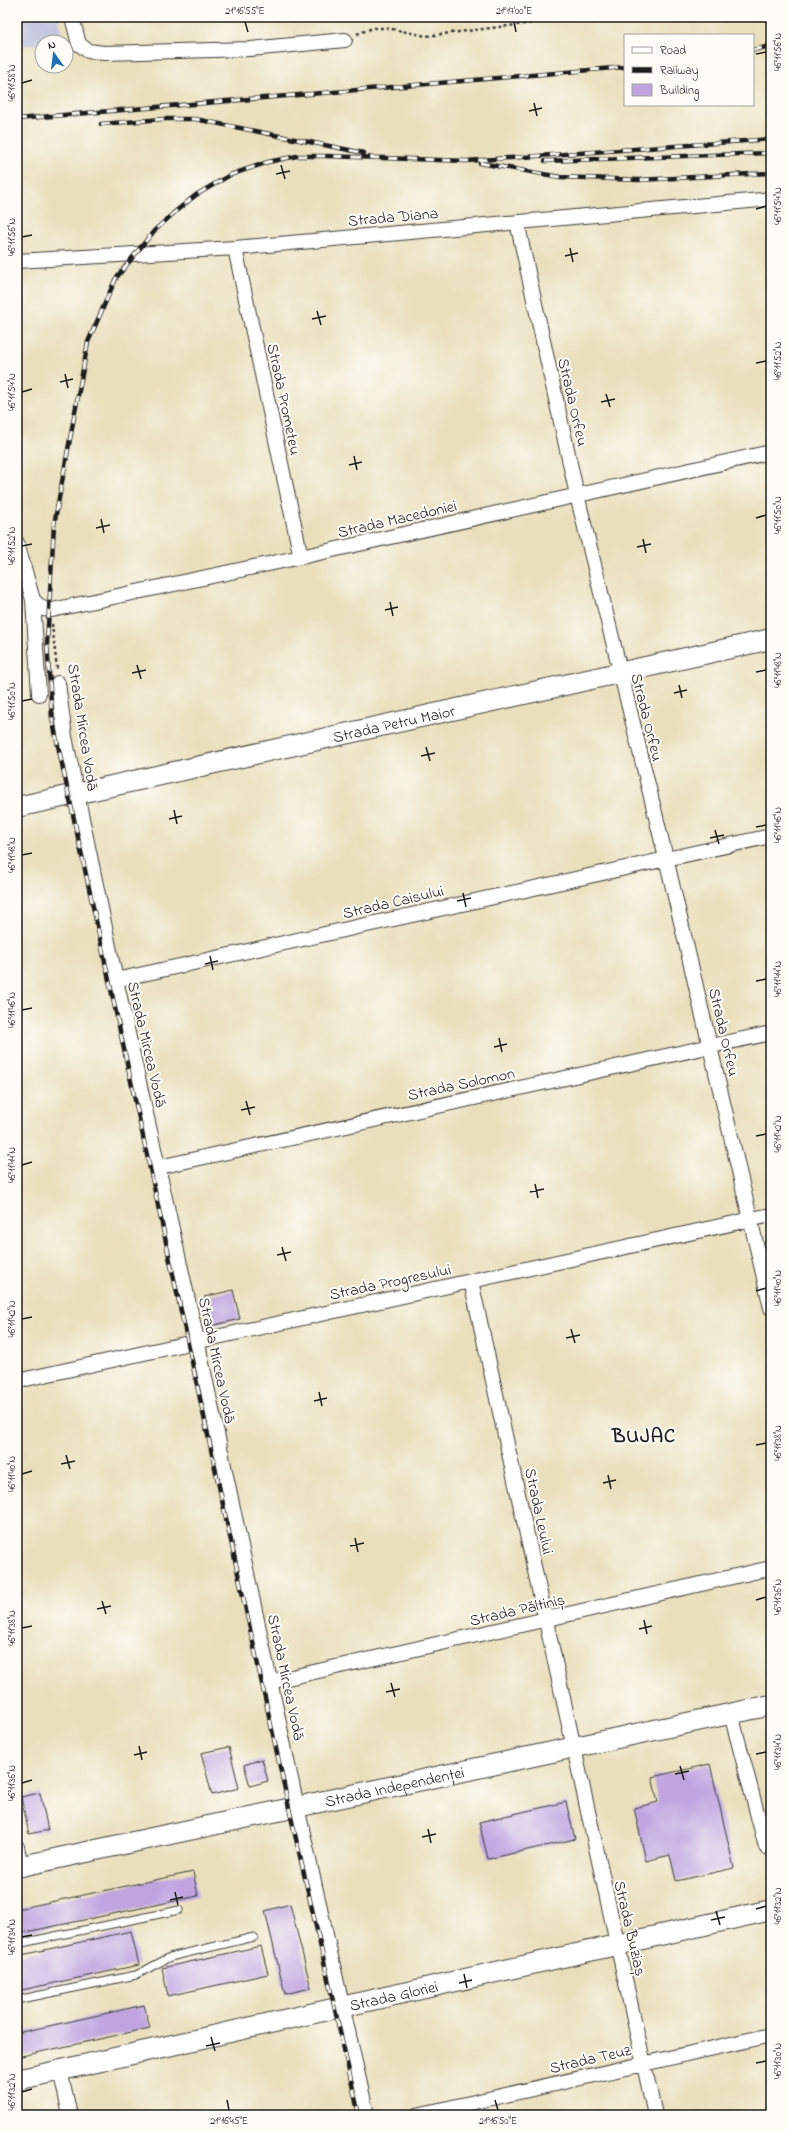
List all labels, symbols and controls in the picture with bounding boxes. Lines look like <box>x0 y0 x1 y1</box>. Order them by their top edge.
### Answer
text: 21°16'55"E <box>225 4 265 19</box>
text: 21°17'00"E <box>496 4 532 19</box>
text: 46°11'56"N <box>771 33 786 71</box>
north arrow <box>34 34 74 74</box>
legend <box>624 34 754 106</box>
text: N <box>46 37 57 54</box>
text: Road <box>660 42 686 60</box>
text: Railway <box>660 62 699 81</box>
text: 46°11'58"N <box>5 64 20 102</box>
text: Building <box>659 82 699 101</box>
text: 46°11'54"N <box>771 187 786 225</box>
street label: Strada Diana <box>347 202 439 234</box>
text: 46°11'56"N <box>5 218 20 256</box>
street label: Strada Prometeu <box>259 341 307 458</box>
text: 46°11'52"N <box>771 342 786 380</box>
street label: Strada Orfeu <box>550 356 594 449</box>
text: 46°11'54"N <box>5 373 20 411</box>
street label: Strada Macedoniei <box>335 495 460 545</box>
text: 46°11'50"N <box>771 496 786 534</box>
text: 46°11'52"N <box>5 527 20 565</box>
text: 46°11'48"N <box>771 652 786 688</box>
street label: Strada Mircea Vodă <box>60 662 104 793</box>
street label: Strada Orfeu <box>624 671 669 764</box>
text: 46°11'50"N <box>5 682 20 720</box>
street label: Strada Petru Maior <box>331 700 458 750</box>
text: 46°11'46"N <box>771 807 786 843</box>
text: 46°11'48"N <box>5 837 20 873</box>
street label: Strada Caisului <box>341 880 446 926</box>
text: 46°11'44"N <box>771 961 786 997</box>
street label: Strada Mircea Vodă <box>120 979 172 1110</box>
street label: Strada Orfeu <box>701 986 745 1079</box>
text: 46°11'46"N <box>5 992 20 1028</box>
street label: Strada Solomon <box>406 1062 517 1108</box>
text: 46°11'42"N <box>771 1115 786 1152</box>
text: 46°11'44"N <box>5 1147 20 1183</box>
street label: Strada Progresului <box>327 1258 454 1308</box>
text: 46°11'40"N <box>771 1270 786 1306</box>
street label: Strada Mircea Vodă <box>191 1295 241 1426</box>
text: 46°11'42"N <box>5 1300 20 1337</box>
district label: BUJAC <box>611 1423 676 1452</box>
text: 46°11'38"N <box>771 1425 786 1461</box>
text: 46°11'40"N <box>5 1456 20 1492</box>
street label: Strada Leului <box>517 1466 559 1557</box>
text: 46°11'36"N <box>771 1579 786 1615</box>
street label: Strada Păltiniș <box>467 1588 567 1634</box>
text: 46°11'38"N <box>5 1610 20 1646</box>
street label: Strada Mircea Vodă <box>260 1612 310 1743</box>
text: 46°11'34"N <box>771 1734 786 1770</box>
street label: Strada Independenței <box>323 1761 467 1815</box>
text: 46°11'36"N <box>5 1765 20 1801</box>
street label: Strada Buziaș <box>606 1878 652 1978</box>
text: 46°11'32"N <box>771 1887 786 1924</box>
text: 46°11'34"N <box>5 1919 20 1955</box>
street label: Strada Gloriei <box>347 1975 441 2019</box>
street label: Strada Teuz <box>547 2039 634 2081</box>
text: 46°11'30"N <box>771 2043 786 2079</box>
text: 46°11'32"N <box>5 2073 20 2110</box>
text: 21°16'45"E <box>210 2114 248 2129</box>
text: 21°16'50"E <box>479 2114 517 2129</box>

